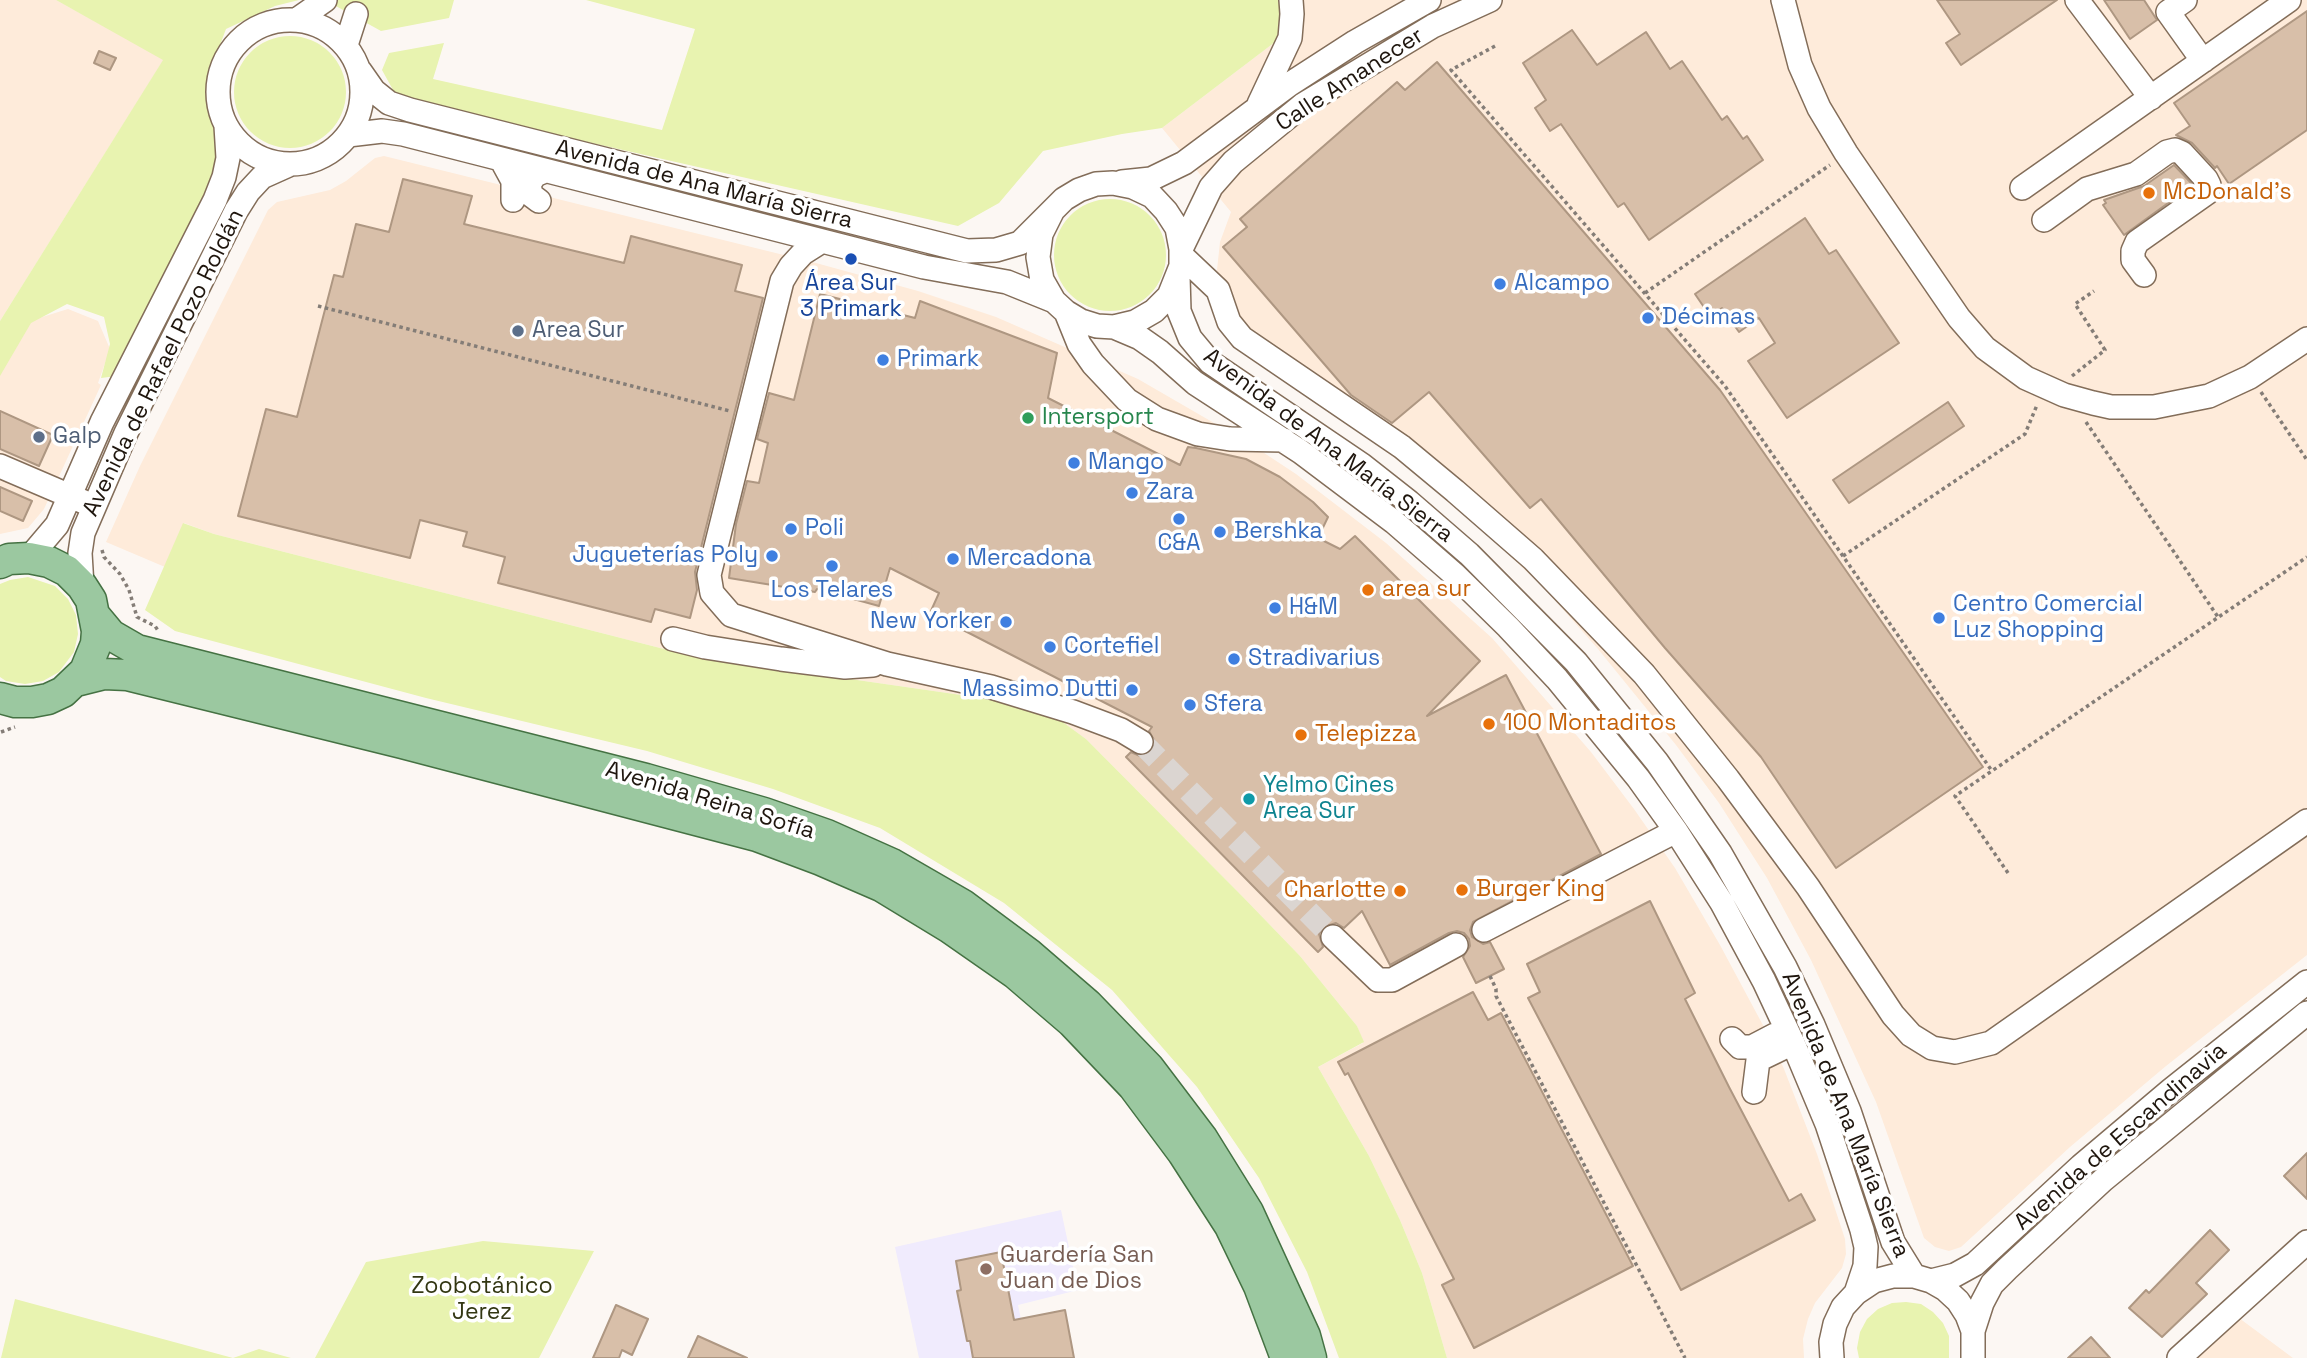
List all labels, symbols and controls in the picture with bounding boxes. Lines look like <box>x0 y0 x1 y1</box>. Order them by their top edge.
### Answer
street label: Calle Amanecer <box>1271 22 1429 138</box>
street label: Avenida de Ana María Sierra <box>552 135 856 235</box>
place label: McDonald's <box>2163 179 2292 207</box>
marker: McDonald's <box>2141 185 2157 201</box>
street label: Avenida de Rafael Pozo Roldán <box>77 205 251 521</box>
marker: Área Sur 3 Primark <box>843 251 859 267</box>
place label: Área Sur 3 Primark <box>800 270 902 324</box>
place label: Alcampo <box>1514 270 1610 298</box>
marker: Alcampo <box>1492 276 1508 292</box>
place label: Décimas <box>1662 304 1755 332</box>
marker: Décimas <box>1640 310 1656 326</box>
place label: Area Sur <box>532 317 624 345</box>
marker: Area Sur <box>510 323 526 339</box>
street label: Avenida de Ana María Sierra <box>1198 343 1458 549</box>
place label: Primark <box>897 346 979 374</box>
marker: Primark <box>875 352 891 368</box>
place label: Intersport <box>1042 404 1154 432</box>
marker: Intersport <box>1020 410 1036 426</box>
place label: Galp <box>53 423 102 451</box>
marker: Galp <box>31 429 47 445</box>
place label: Mango <box>1088 449 1164 477</box>
marker: Mango <box>1066 455 1082 471</box>
place label: Zara <box>1146 479 1194 507</box>
marker: Zara <box>1124 485 1140 501</box>
marker: C&A <box>1171 511 1187 527</box>
place label: Poli <box>805 515 844 543</box>
place label: Bershka <box>1234 518 1323 546</box>
marker: Poli <box>783 521 799 537</box>
marker: Bershka <box>1212 524 1228 540</box>
place label: C&A <box>1157 530 1201 558</box>
place label: Jugueterías Poly <box>572 542 758 570</box>
place label: Mercadona <box>967 545 1092 573</box>
marker: Jugueterías Poly <box>764 548 780 564</box>
marker: Mercadona <box>945 551 961 567</box>
marker: Los Telares <box>824 558 840 574</box>
place label: area sur <box>1382 576 1471 604</box>
place label: Los Telares <box>771 577 893 605</box>
marker: area sur <box>1360 582 1376 598</box>
place label: Centro Comercial Luz Shopping <box>1953 591 2143 645</box>
place label: H&M <box>1289 594 1338 622</box>
marker: H&M <box>1267 600 1283 616</box>
place label: New Yorker <box>870 608 992 636</box>
marker: Centro Comercial Luz Shopping <box>1931 610 1947 626</box>
marker: New Yorker <box>998 614 1014 630</box>
place label: Cortefiel <box>1064 633 1159 661</box>
marker: Cortefiel <box>1042 639 1058 655</box>
place label: Stradivarius <box>1248 645 1380 673</box>
marker: Stradivarius <box>1226 651 1242 667</box>
place label: Massimo Dutti <box>962 676 1118 704</box>
marker: Massimo Dutti <box>1124 682 1140 698</box>
place label: Sfera <box>1204 691 1263 719</box>
marker: Sfera <box>1182 697 1198 713</box>
place label: 100 Montaditos <box>1503 710 1676 738</box>
marker: 100 Montaditos <box>1481 716 1497 732</box>
place label: Telepizza <box>1315 721 1417 749</box>
marker: Telepizza <box>1293 727 1309 743</box>
street label: Avenida Reina Sofía <box>602 756 818 846</box>
place label: Yelmo Cines Area Sur <box>1263 772 1394 826</box>
marker: Yelmo Cines Area Sur <box>1241 791 1257 807</box>
place label: Burger King <box>1476 876 1605 904</box>
place label: Charlotte <box>1284 877 1386 905</box>
marker: Burger King <box>1454 882 1470 898</box>
marker: Charlotte <box>1392 883 1408 899</box>
street label: Avenida de Ana María Sierra <box>1775 968 1915 1262</box>
street label: Avenida de Escandinavia <box>2009 1037 2233 1237</box>
place label: Guardería San Juan de Dios <box>1000 1242 1154 1296</box>
marker: Guardería San Juan de Dios <box>978 1261 994 1277</box>
park label: Zoobotánico Jerez <box>411 1273 553 1327</box>

